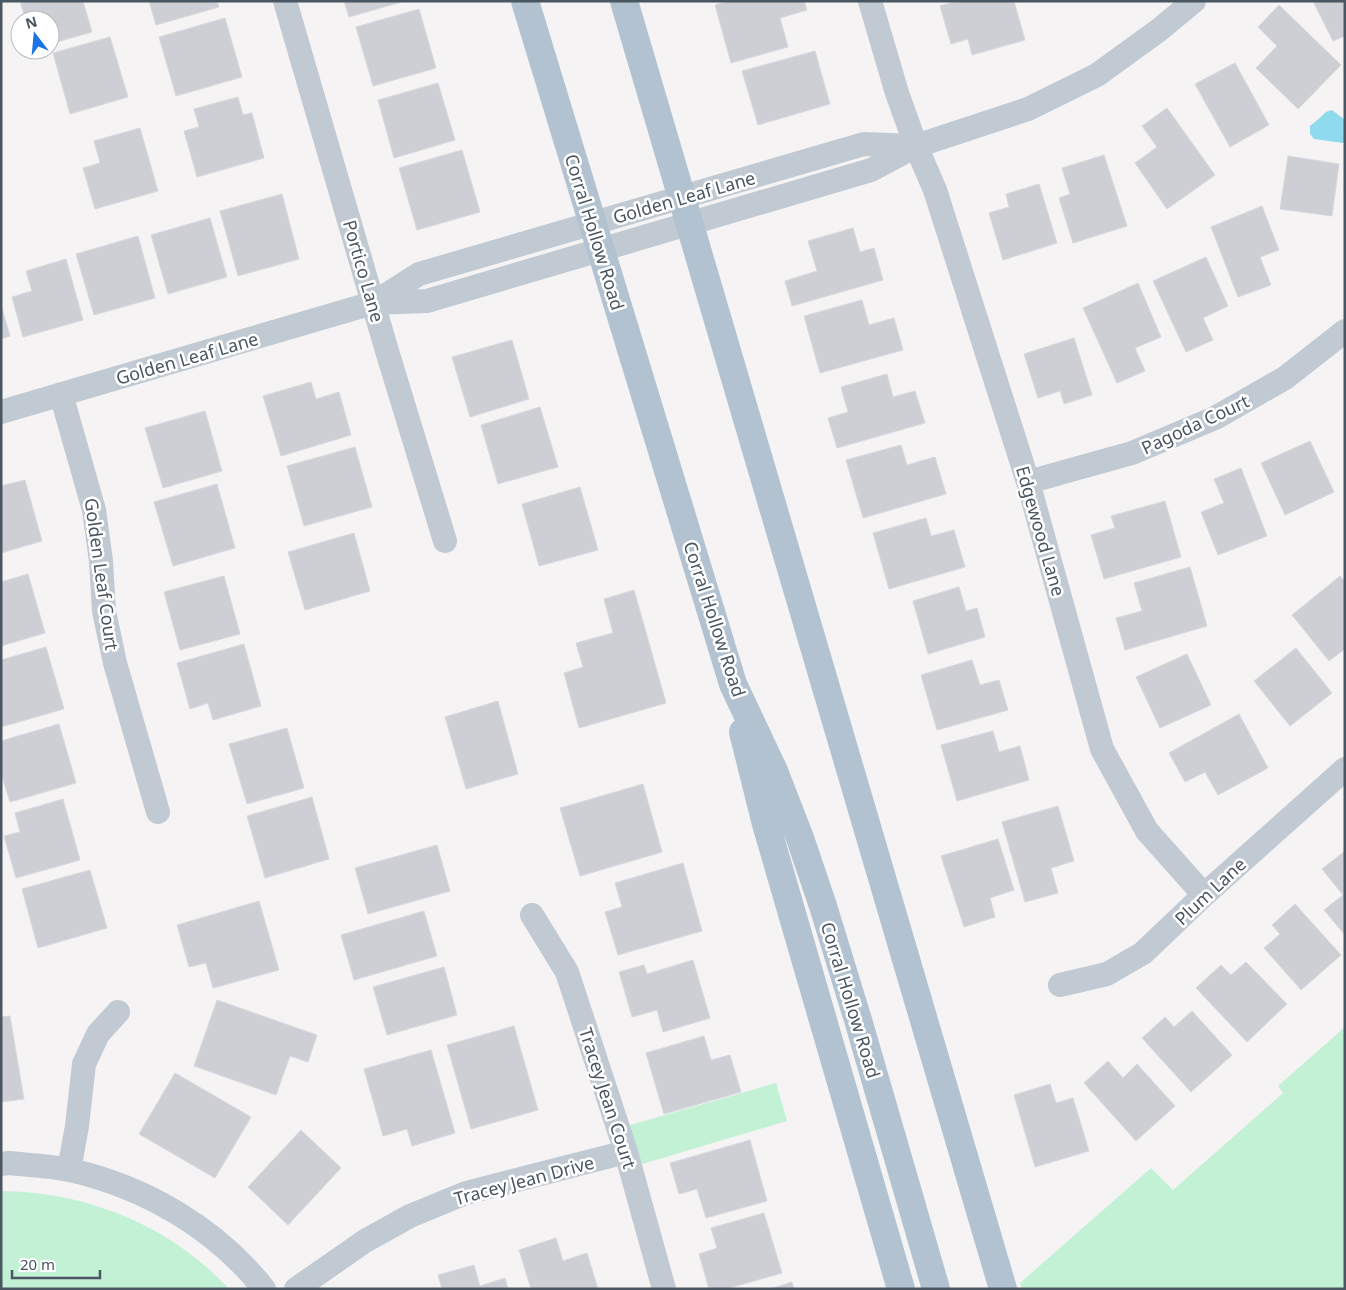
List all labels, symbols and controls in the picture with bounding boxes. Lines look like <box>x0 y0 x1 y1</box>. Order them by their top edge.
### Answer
north arrow <box>10 10 60 60</box>
text: N <box>23 11 39 33</box>
street label: Corral Hollow Road <box>560 151 630 313</box>
street label: Golden Leaf Lane <box>610 165 758 229</box>
street label: Portico Lane <box>338 217 390 325</box>
street label: Golden Leaf Lane <box>113 326 261 390</box>
street label: Pagoda Court <box>1137 388 1253 459</box>
street label: Edgewood Lane <box>1011 463 1071 599</box>
street label: Golden Leaf Court <box>79 496 125 652</box>
street label: Corral Hollow Road <box>679 538 751 700</box>
street label: Plum Lane <box>1169 852 1251 930</box>
street label: Corral Hollow Road <box>816 919 886 1081</box>
street label: Tracey Jean Court <box>574 1024 642 1172</box>
street label: Tracey Jean Drive <box>451 1150 597 1210</box>
scale bar <box>12 1248 100 1280</box>
text: 20 m <box>20 1254 55 1274</box>

